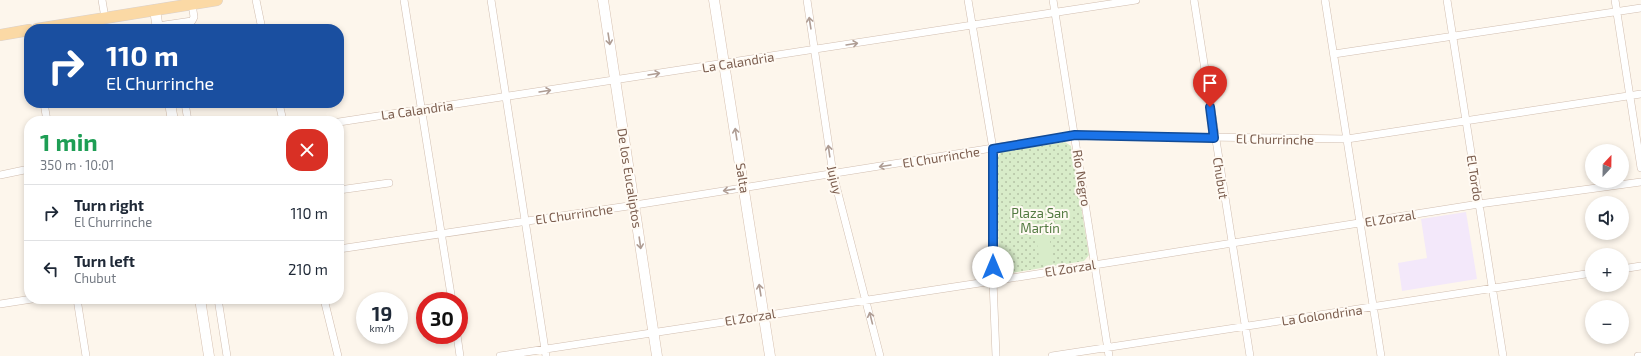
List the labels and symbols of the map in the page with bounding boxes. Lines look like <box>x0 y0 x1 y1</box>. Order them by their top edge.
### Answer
one-way arrow <box>806 17 814 30</box>
one-way arrow <box>605 32 613 45</box>
one-way arrow <box>845 40 858 48</box>
street label: La Calandria <box>701 48 775 76</box>
pin <box>1193 66 1227 107</box>
one-way arrow <box>647 70 660 78</box>
one-way arrow <box>538 87 551 95</box>
street label: La Calandria <box>380 97 454 123</box>
street label: De los Eucaliptos <box>614 127 646 229</box>
one-way arrow <box>732 128 740 141</box>
street label: El Churrinche <box>1236 130 1314 148</box>
street label: El Churrinche <box>901 143 981 171</box>
north arrow <box>1585 144 1629 188</box>
one-way arrow <box>825 145 833 158</box>
street label: Río Negro <box>1070 148 1094 208</box>
street label: El Tordo <box>1463 154 1487 202</box>
street label: Chubut <box>1210 156 1232 200</box>
street label: Salta <box>733 162 753 194</box>
one-way arrow <box>879 162 892 170</box>
street label: Jujuy <box>824 164 846 196</box>
one-way arrow <box>723 186 736 194</box>
street label: El Churrinche <box>534 201 614 227</box>
park label: Plaza San Martín <box>1011 205 1069 236</box>
street label: El Zorzal <box>1363 206 1417 230</box>
one-way arrow <box>636 236 644 249</box>
position arrow <box>972 246 1014 288</box>
street label: El Zorzal <box>1043 256 1097 280</box>
one-way arrow <box>756 284 764 297</box>
speed limit sign: 30 <box>416 292 468 344</box>
street label: La Golondrina <box>1280 301 1364 329</box>
street label: El Zorzal <box>723 305 777 329</box>
one-way arrow <box>866 312 874 325</box>

